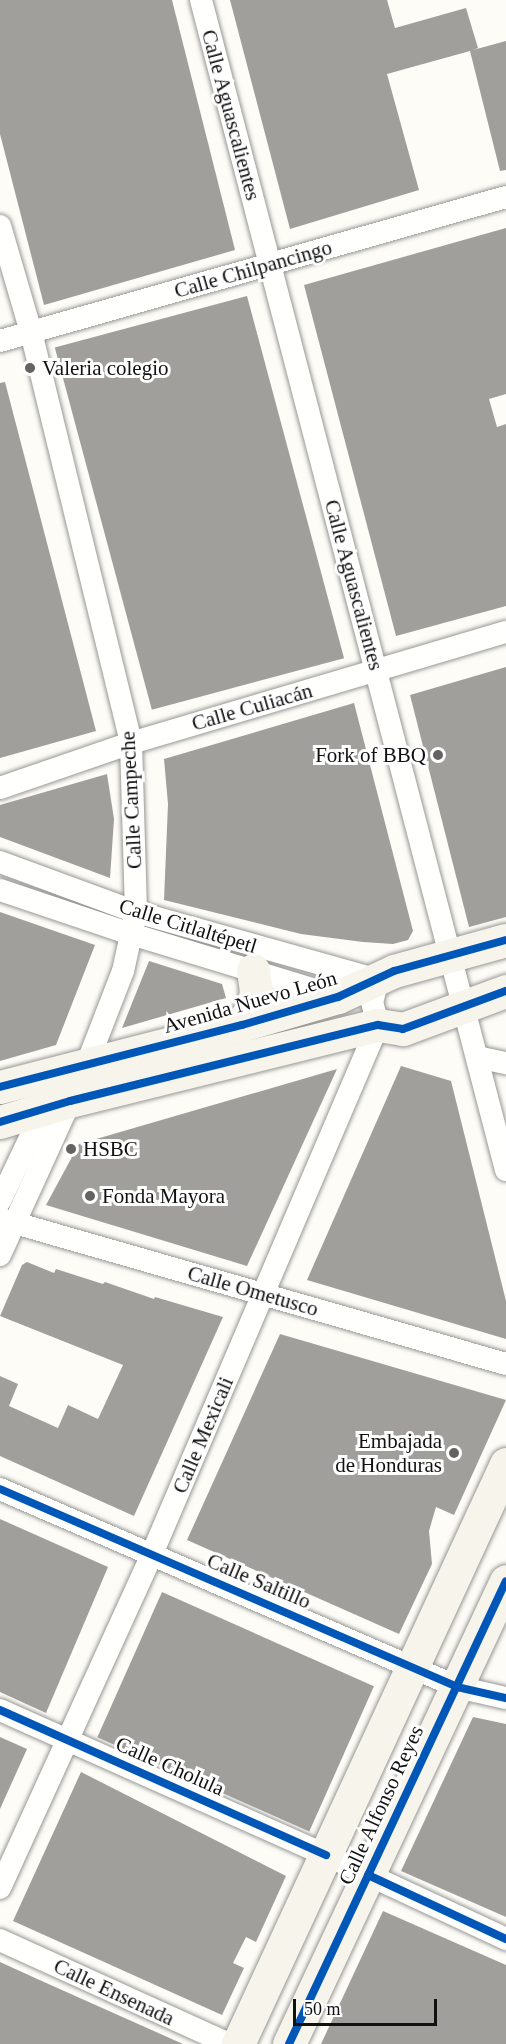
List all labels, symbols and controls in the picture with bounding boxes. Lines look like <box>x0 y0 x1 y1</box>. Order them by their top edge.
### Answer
street label: Calle Aguascalientes <box>196 26 266 204</box>
street label: Calle Chilpancingo <box>171 234 335 304</box>
place label: Valeria colegio <box>42 355 169 381</box>
marker: Valeria colegio <box>23 361 37 375</box>
street label: Calle Aguascalientes <box>319 496 389 674</box>
street label: Calle Culiacán <box>189 678 315 736</box>
street label: Calle Campeche <box>115 730 147 870</box>
place label: Fork of BBQ <box>315 742 426 768</box>
marker: Fork of BBQ <box>431 748 445 762</box>
street label: Calle Citlaltépetl <box>116 893 260 959</box>
street label: Avenida Nuevo León <box>160 965 340 1039</box>
place label: HSBC <box>83 1136 138 1162</box>
marker: HSBC <box>64 1142 78 1156</box>
place label: Fonda Mayora <box>102 1183 225 1209</box>
marker: Fonda Mayora <box>83 1189 97 1203</box>
street label: Calle Ometusco <box>185 1260 321 1322</box>
street label: Calle Mexicali <box>167 1373 239 1497</box>
place label: Embajada de Honduras <box>335 1428 442 1478</box>
marker: Embajada de Honduras <box>447 1446 461 1460</box>
street label: Calle Saltillo <box>203 1548 315 1614</box>
street label: Calle Alfonso Reyes <box>333 1721 429 1889</box>
street label: Calle Cholula <box>112 1731 228 1801</box>
street label: Calle Ensenada <box>50 1953 178 2031</box>
scale bar <box>296 1987 440 2025</box>
text: 50 m <box>304 1999 341 2019</box>

